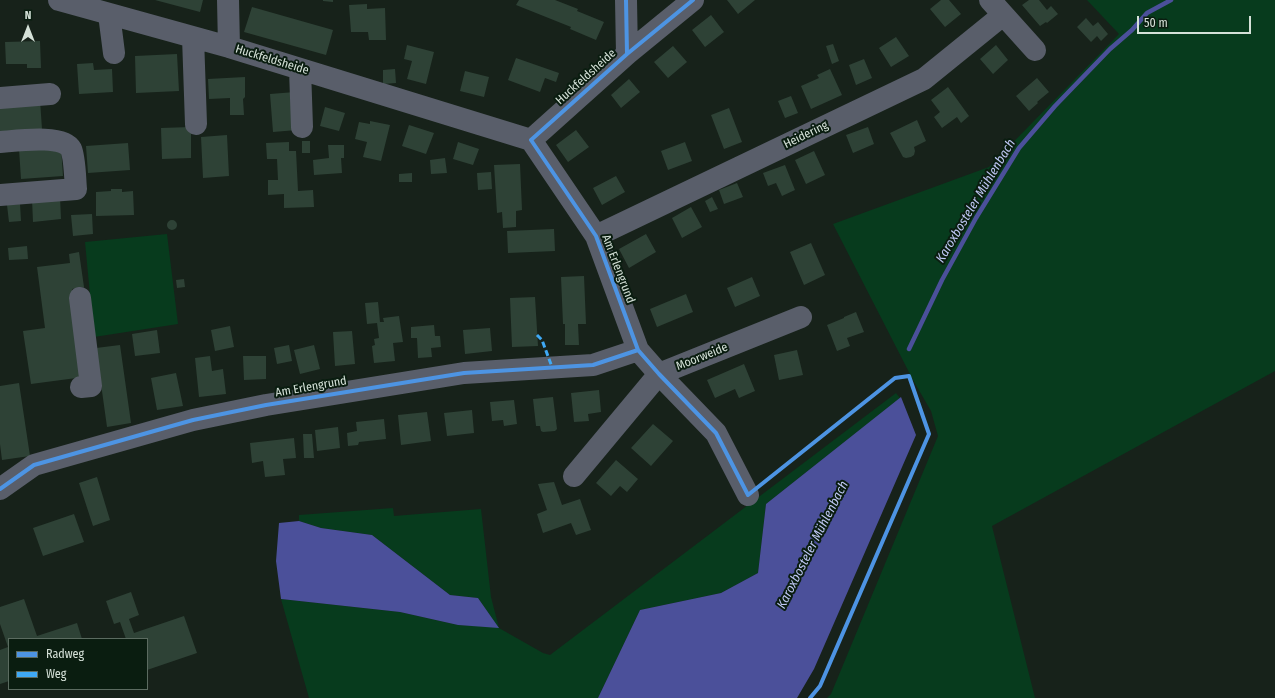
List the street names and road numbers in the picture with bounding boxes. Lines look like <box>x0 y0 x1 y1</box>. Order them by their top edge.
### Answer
street label: Huckfeldsheide <box>234 42 310 78</box>
street label: Huckfeldsheide <box>553 46 619 108</box>
street label: Heidering <box>781 118 831 152</box>
street label: Am Erlengrund <box>598 233 638 305</box>
street label: Moorweide <box>674 340 730 374</box>
street label: Am Erlengrund <box>274 374 348 400</box>

